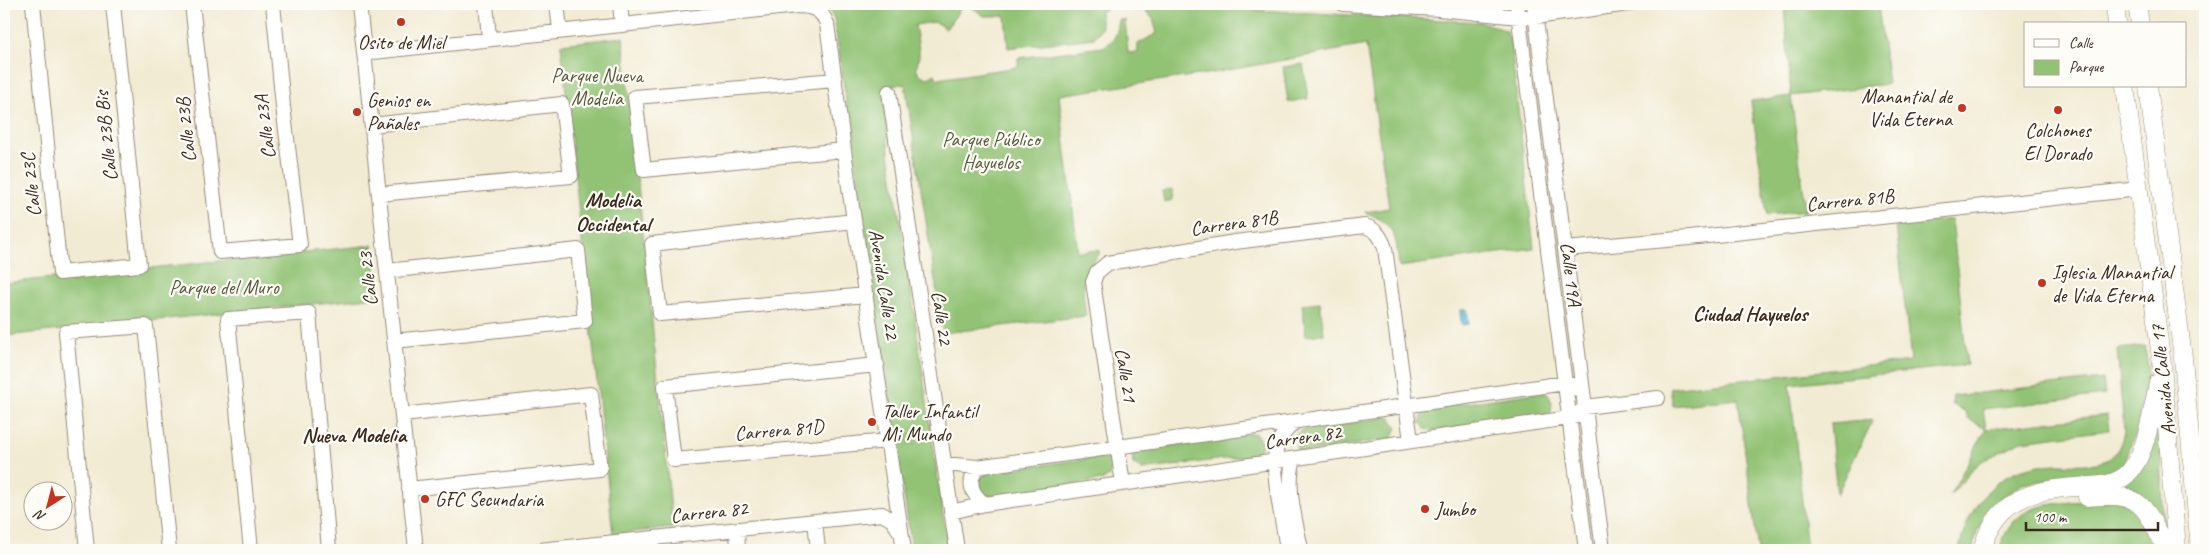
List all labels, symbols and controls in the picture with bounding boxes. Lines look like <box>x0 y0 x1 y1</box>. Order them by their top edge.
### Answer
marker: Osito de Miel <box>395 16 407 28</box>
legend <box>2024 22 2186 88</box>
place label: Osito de Miel <box>358 30 448 55</box>
text: Calle <box>2069 34 2094 53</box>
text: Parque <box>2069 58 2105 77</box>
park label: Parque Nueva Modelia <box>551 63 644 111</box>
place label: Manantial de Vida Eterna <box>1861 84 1953 132</box>
street label: Calle 23B Bis <box>89 88 123 182</box>
place label: Genios en Pañales <box>367 88 431 136</box>
street label: Calle 23A <box>249 93 281 160</box>
street label: Calle 23B <box>170 95 202 163</box>
marker: Manantial de Vida Eterna <box>1956 102 1968 114</box>
marker: Colchones El Dorado <box>2052 104 2064 116</box>
marker: Genios en Pañales <box>351 106 363 118</box>
place label: Colchones El Dorado <box>2024 118 2093 166</box>
park label: Parque Público Hayuelos <box>942 127 1042 175</box>
street label: Calle 23C <box>15 149 47 218</box>
street label: Carrera 81B <box>1805 183 1897 217</box>
district label: Modelia Occidental <box>576 187 655 237</box>
street label: Carrera 81B <box>1189 204 1281 241</box>
street label: Avenida Calle 22 <box>863 227 905 343</box>
street label: Calle 19A <box>1555 241 1587 308</box>
street label: Calle 23 <box>353 249 383 307</box>
place label: Iglesia Manantial de Vida Eterna <box>2052 260 2176 308</box>
park label: Parque del Muro <box>169 275 280 300</box>
marker: Iglesia Manantial de Vida Eterna <box>2036 277 2048 289</box>
street label: Calle 22 <box>926 289 958 349</box>
district label: Ciudad Hayuelos <box>1693 301 1810 327</box>
street label: Avenida Calle 17 <box>2145 323 2181 436</box>
street label: Calle 21 <box>1109 346 1143 405</box>
place label: Taller Infantil Mi Mundo <box>882 399 981 447</box>
street label: Carrera 81D <box>734 414 826 446</box>
marker: Taller Infantil Mi Mundo <box>866 416 878 428</box>
street label: Carrera 82 <box>1263 419 1345 455</box>
district label: Nueva Modelia <box>302 422 408 448</box>
north arrow <box>22 482 72 532</box>
place label: GFC Secundaria <box>435 487 545 512</box>
marker: GFC Secundaria <box>419 493 431 505</box>
street label: Carrera 82 <box>669 495 751 528</box>
place label: Jumbo <box>1434 497 1477 522</box>
scale bar <box>2026 499 2159 531</box>
marker: Jumbo <box>1419 503 1431 515</box>
text: N <box>30 505 49 526</box>
text: 100 m <box>2034 508 2068 527</box>

